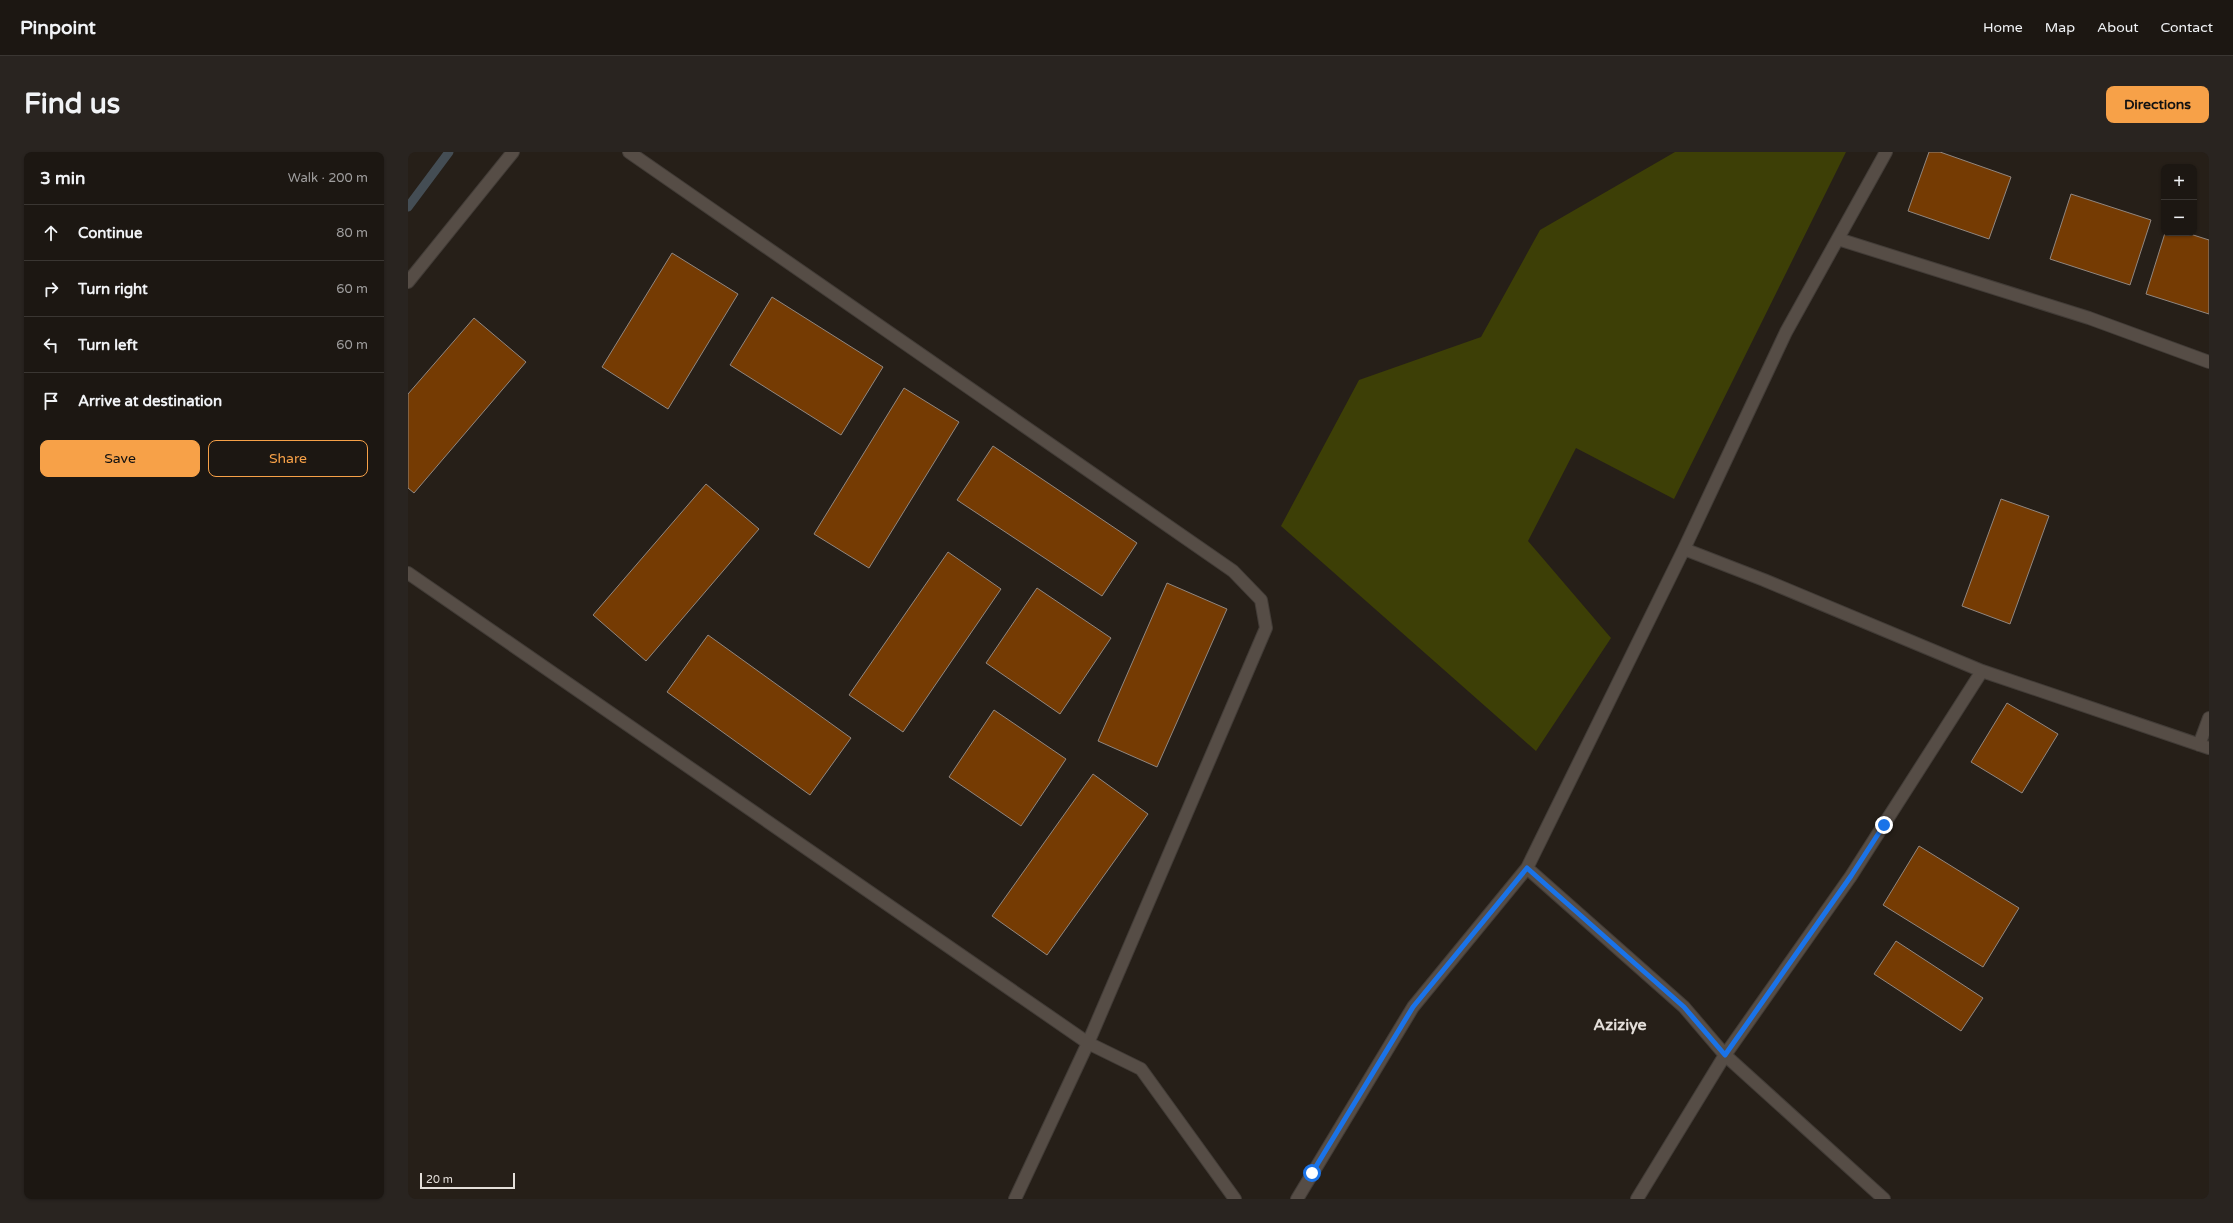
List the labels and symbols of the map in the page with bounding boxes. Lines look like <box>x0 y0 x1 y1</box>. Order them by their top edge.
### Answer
route end <box>1875 816 1893 834</box>
district label: Aziziye <box>1593 1015 1647 1035</box>
route start <box>1303 1164 1321 1182</box>
scale bar <box>420 1171 515 1190</box>

